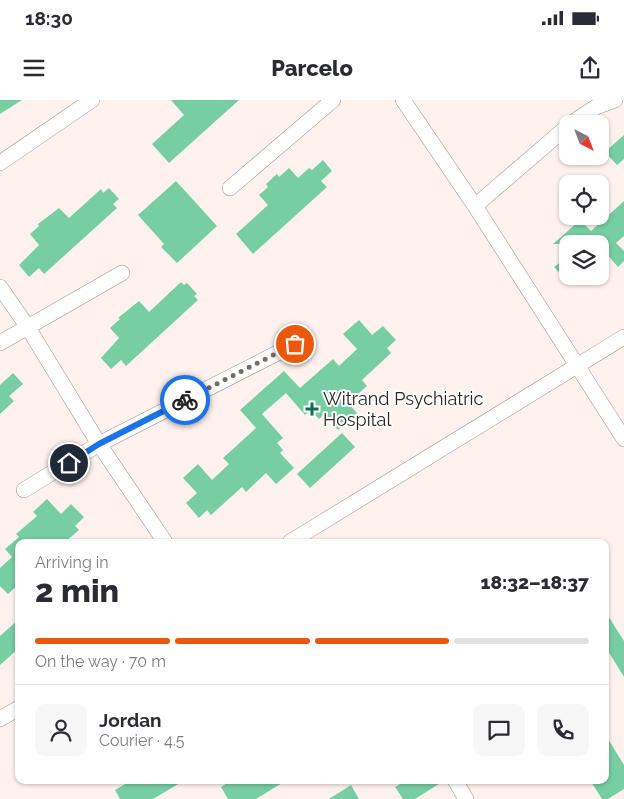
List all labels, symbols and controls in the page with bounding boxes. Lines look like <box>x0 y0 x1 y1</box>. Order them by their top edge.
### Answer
text: 18:30 <box>25 7 73 29</box>
icon: menu <box>20 54 48 82</box>
icon: share <box>576 54 604 82</box>
text: Parcelo <box>271 55 353 81</box>
north arrow <box>559 115 609 165</box>
map controls <box>559 115 609 285</box>
button: locate <box>559 175 609 225</box>
button: layers <box>559 235 609 285</box>
pin <box>274 323 316 365</box>
icon: bag <box>281 330 309 358</box>
courier <box>160 375 210 425</box>
icon: bike <box>171 386 199 414</box>
place label: Witrand Psychiatric Hospital <box>323 388 484 430</box>
marker: Witrand Psychiatric Hospital <box>305 402 319 416</box>
pin <box>48 442 90 484</box>
icon: home <box>55 449 83 477</box>
text: Arriving in <box>35 553 109 572</box>
text: 18:32–18:37 <box>481 571 589 593</box>
text: 2 min <box>35 572 119 609</box>
text: On the way · 70 m <box>35 652 166 671</box>
button: person <box>35 704 87 756</box>
button: chat <box>473 704 525 756</box>
button: phone <box>537 704 589 756</box>
text: Jordan <box>99 709 162 731</box>
text: Courier · 4.5 <box>99 731 184 750</box>

